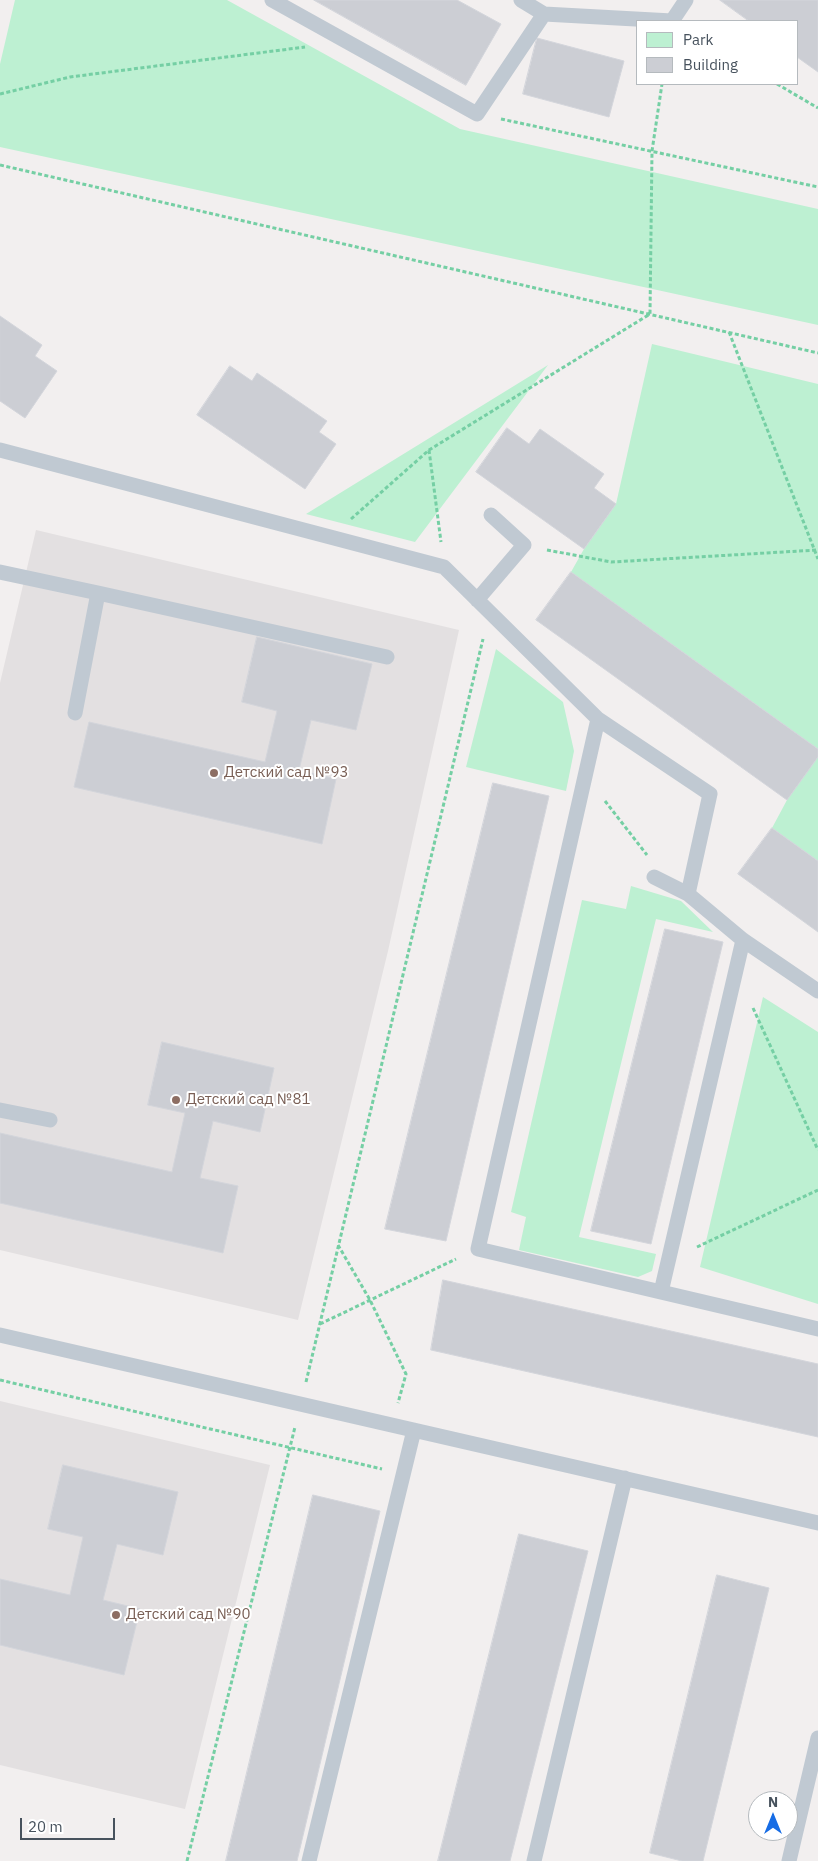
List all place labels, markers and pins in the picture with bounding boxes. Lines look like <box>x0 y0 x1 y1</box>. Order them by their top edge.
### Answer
place label: Детский сад №93 <box>224 764 349 782</box>
marker: Детский сад №93 <box>208 767 220 779</box>
place label: Детский сад №81 <box>186 1091 311 1109</box>
marker: Детский сад №81 <box>170 1094 182 1106</box>
place label: Детский сад №90 <box>126 1606 251 1624</box>
marker: Детский сад №90 <box>110 1609 122 1621</box>

